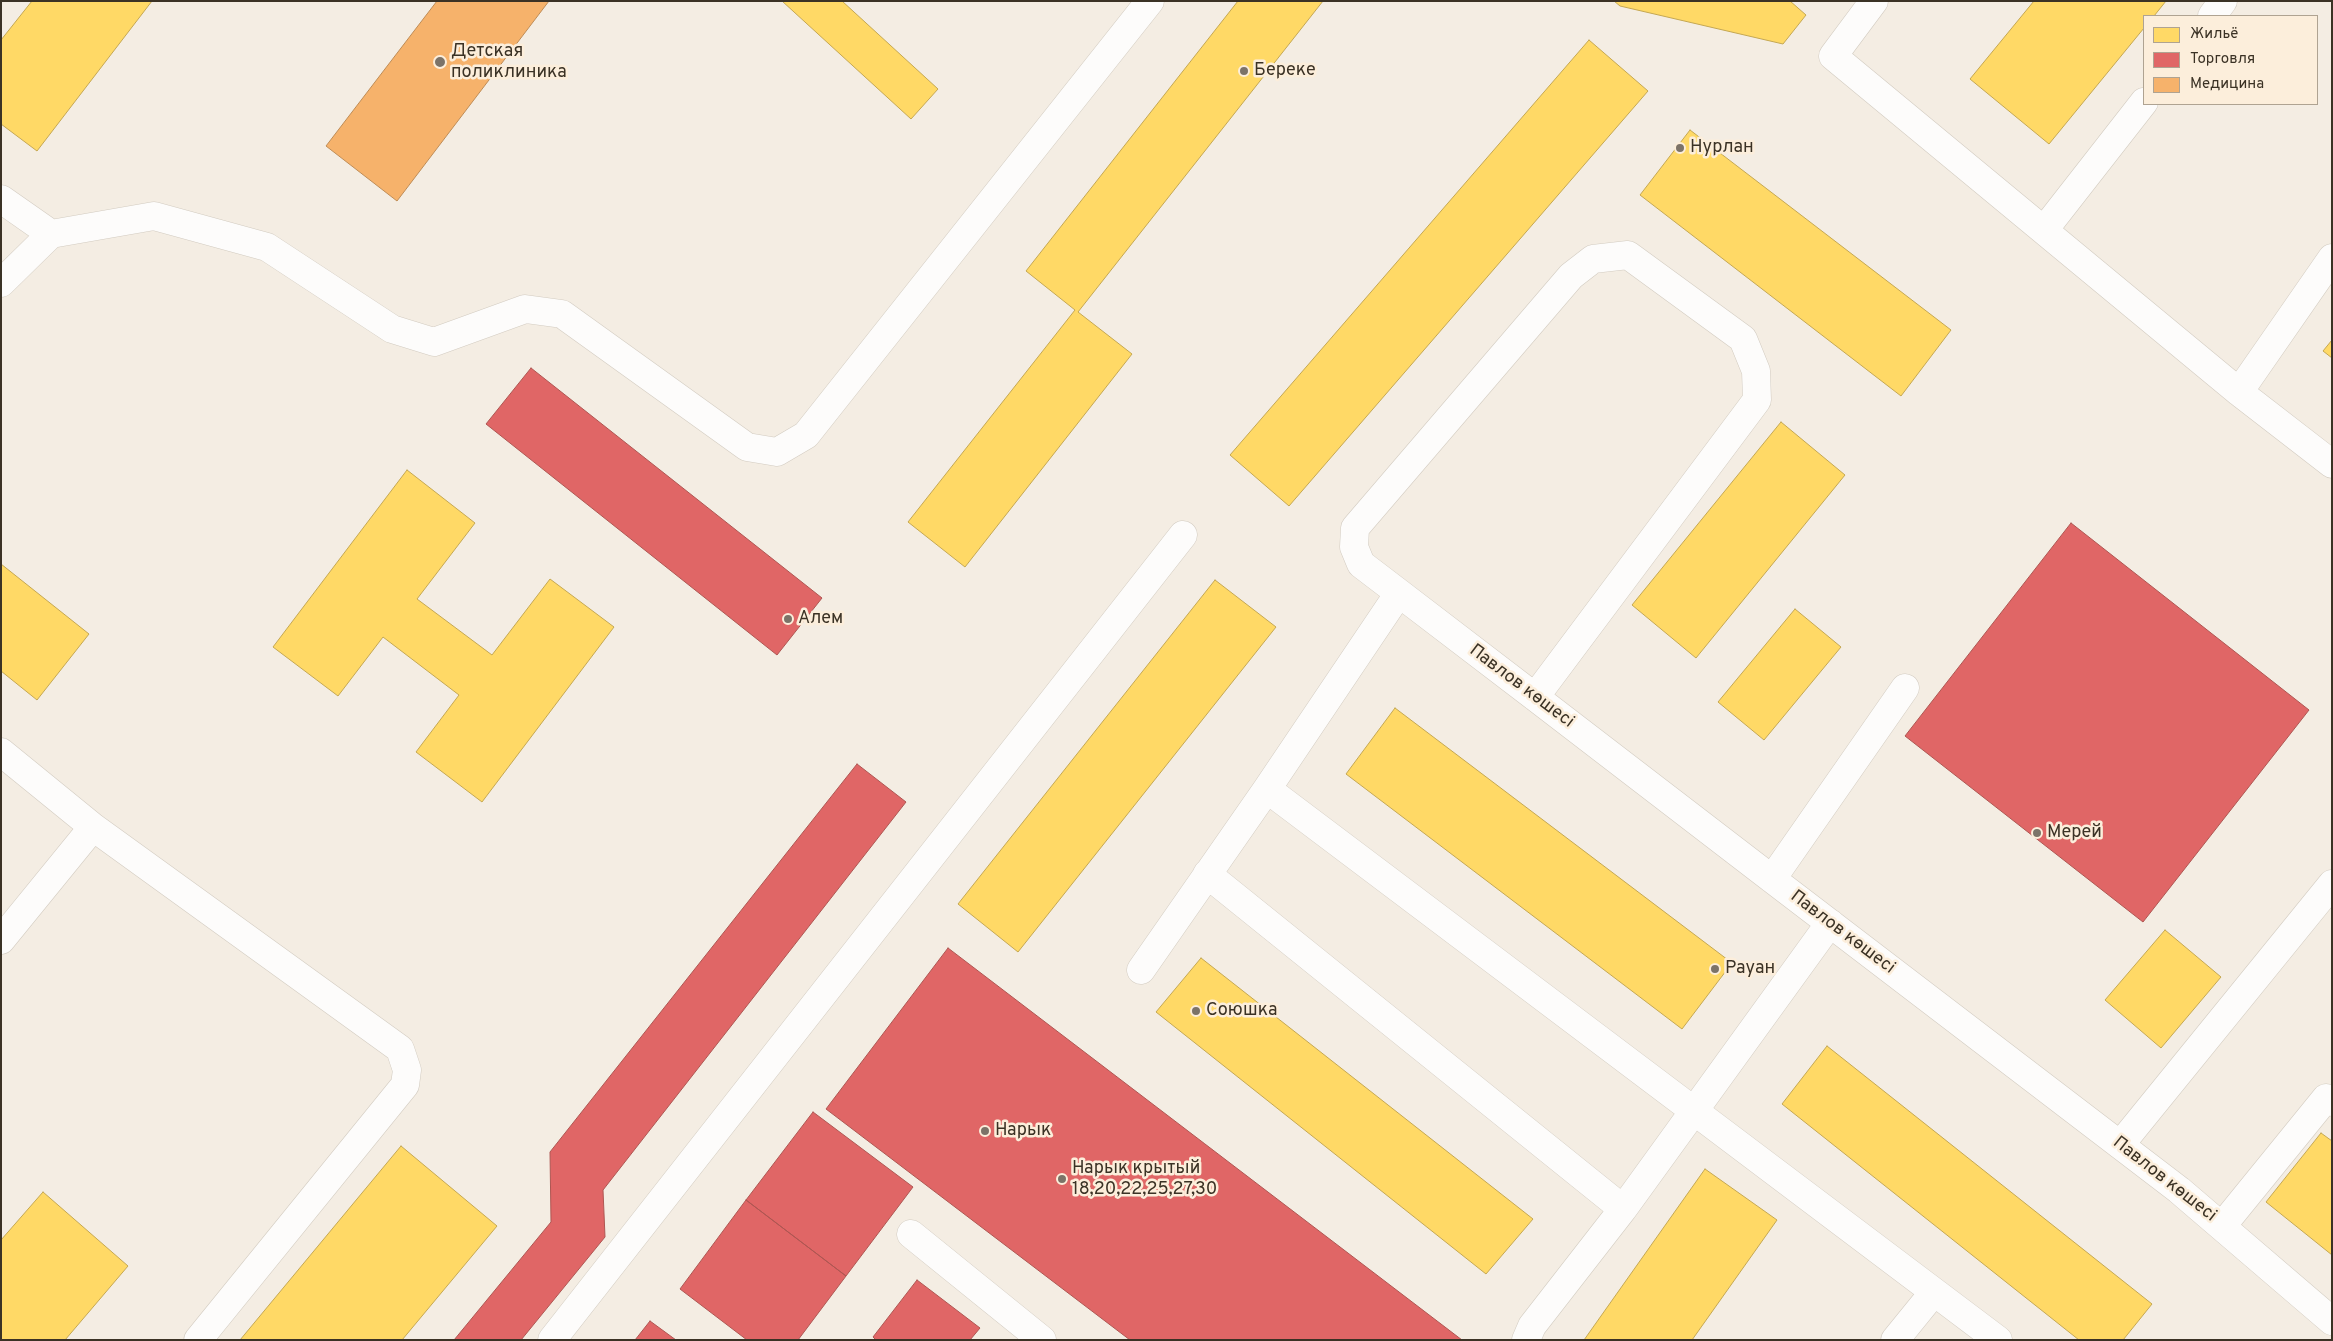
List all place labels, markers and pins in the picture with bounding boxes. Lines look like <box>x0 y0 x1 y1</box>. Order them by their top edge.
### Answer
place label: Детская поликлиника <box>451 41 567 84</box>
marker: Детская поликлиника <box>433 55 447 69</box>
place label: Береке <box>1254 60 1316 82</box>
marker: Береке <box>1238 65 1250 77</box>
place label: Нурлан <box>1690 137 1754 159</box>
marker: Нурлан <box>1674 142 1686 154</box>
place label: Алем <box>798 608 843 630</box>
marker: Алем <box>782 613 794 625</box>
place label: Мерей <box>2047 822 2102 844</box>
marker: Мерей <box>2031 827 2043 839</box>
place label: Рауан <box>1725 958 1775 980</box>
marker: Рауан <box>1709 963 1721 975</box>
place label: Союшка <box>1206 1000 1277 1022</box>
marker: Союшка <box>1190 1005 1202 1017</box>
place label: Нарык <box>995 1120 1051 1142</box>
marker: Нарык <box>979 1125 991 1137</box>
place label: Нарык крытый 18,20,22,25,27,30 <box>1072 1158 1217 1200</box>
marker: Нарык крытый 18,20,22,25,27,30 <box>1056 1173 1068 1185</box>

